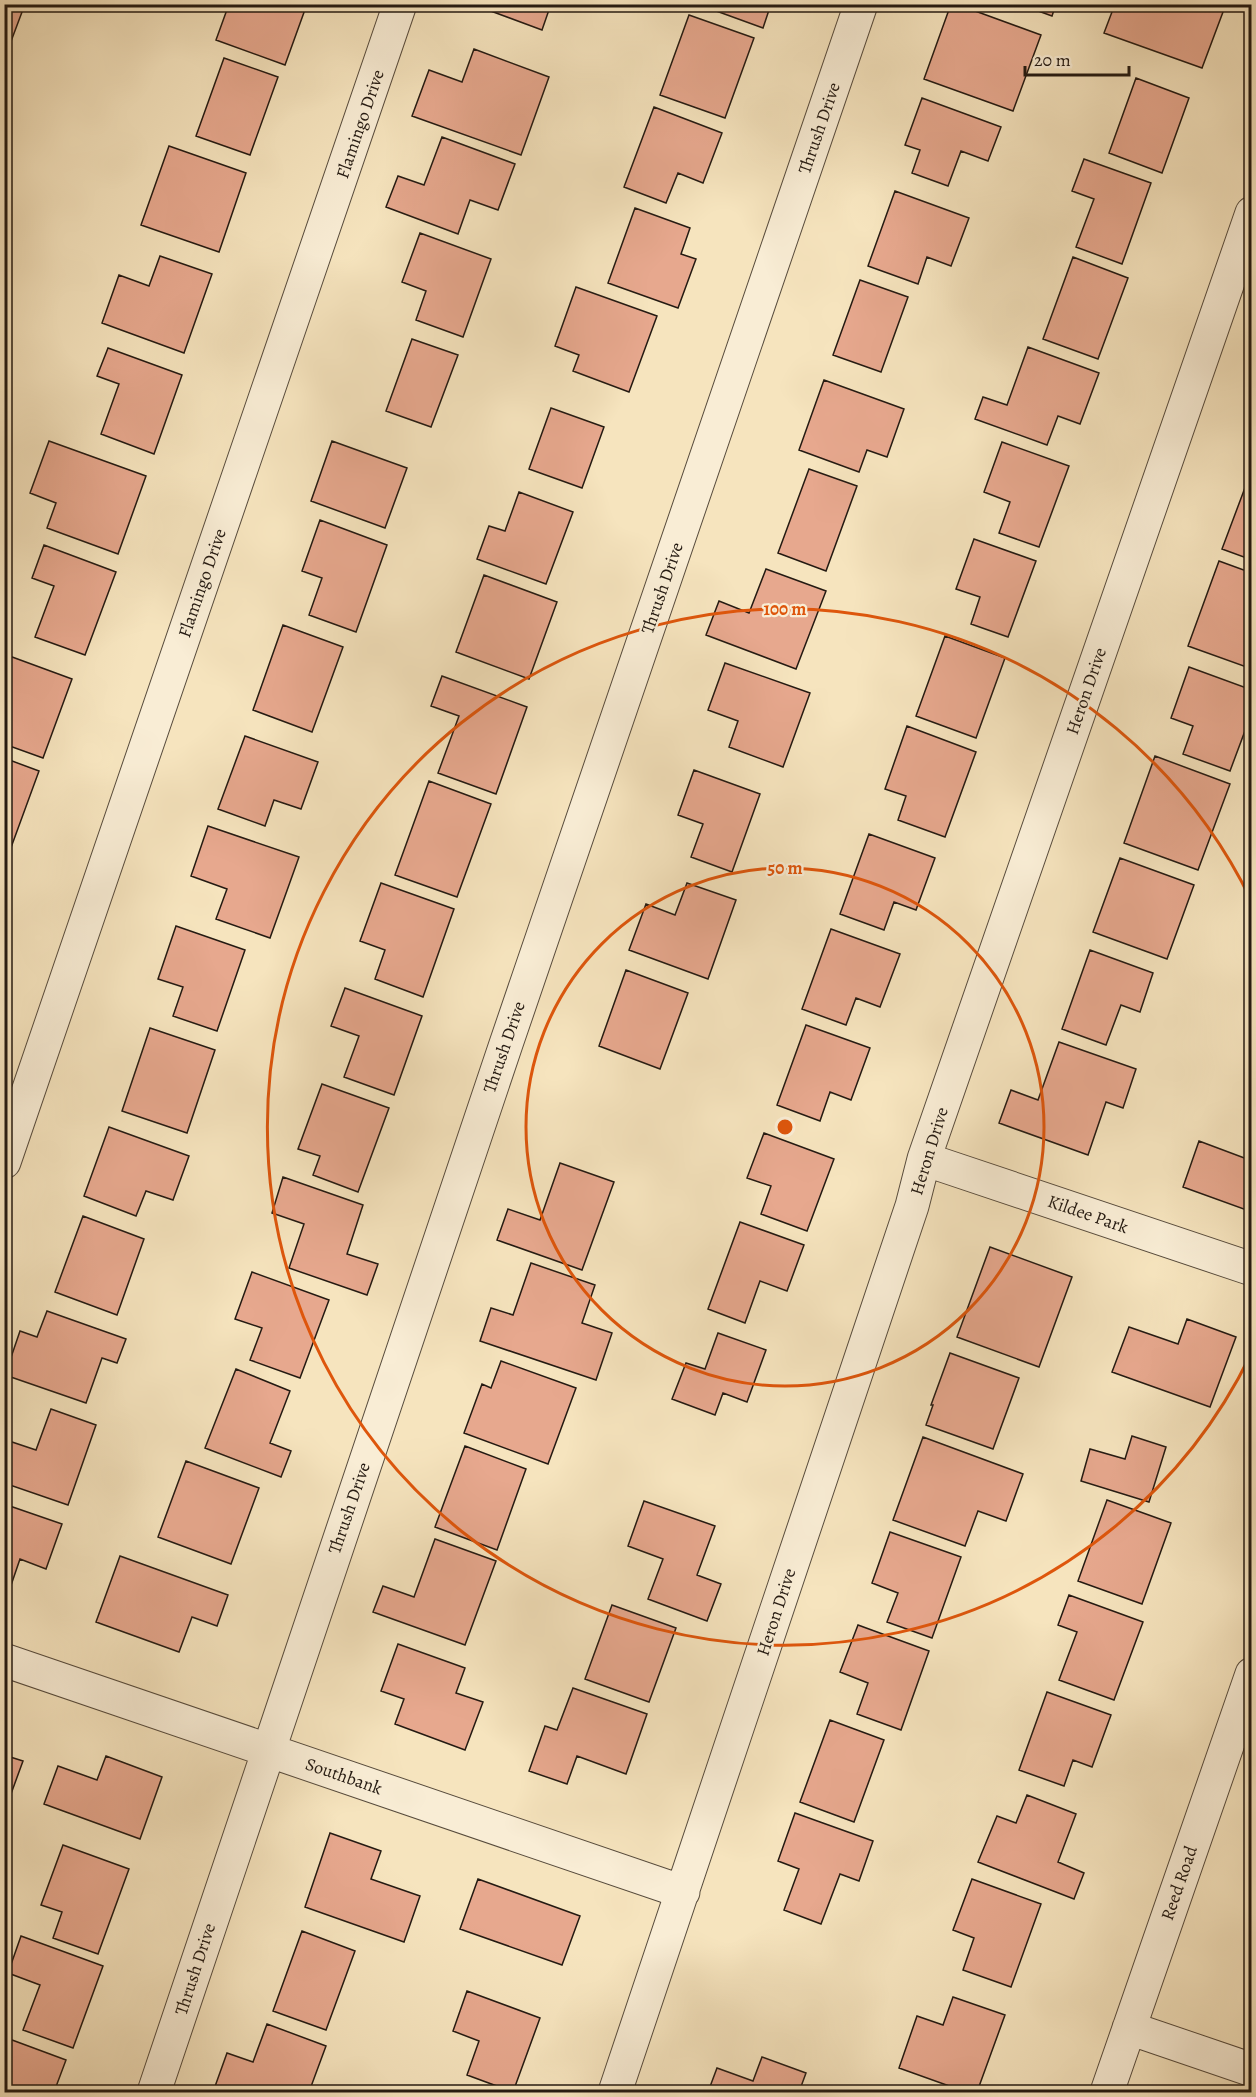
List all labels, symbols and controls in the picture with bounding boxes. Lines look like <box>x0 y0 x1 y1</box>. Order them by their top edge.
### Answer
scale bar <box>1025 39 1128 77</box>
text: 20 m <box>1034 48 1071 72</box>
street label: Flamingo Drive <box>330 66 390 182</box>
street label: Thrush Drive <box>792 79 846 177</box>
street label: Flamingo Drive <box>172 525 232 641</box>
street label: Thrush Drive <box>635 539 689 637</box>
text: 100 m <box>764 597 806 621</box>
street label: Heron Drive <box>1060 644 1112 738</box>
text: 50 m <box>768 856 802 880</box>
street label: Thrush Drive <box>477 998 531 1096</box>
street label: Heron Drive <box>904 1104 954 1198</box>
centre of rings <box>775 1117 795 1137</box>
street label: Kildee Park <box>1044 1189 1132 1239</box>
street label: Thrush Drive <box>322 1459 376 1557</box>
street label: Heron Drive <box>751 1565 801 1659</box>
street label: Southbank <box>302 1752 386 1800</box>
street label: Reed Road <box>1155 1842 1203 1923</box>
street label: Thrush Drive <box>169 1920 221 2018</box>

